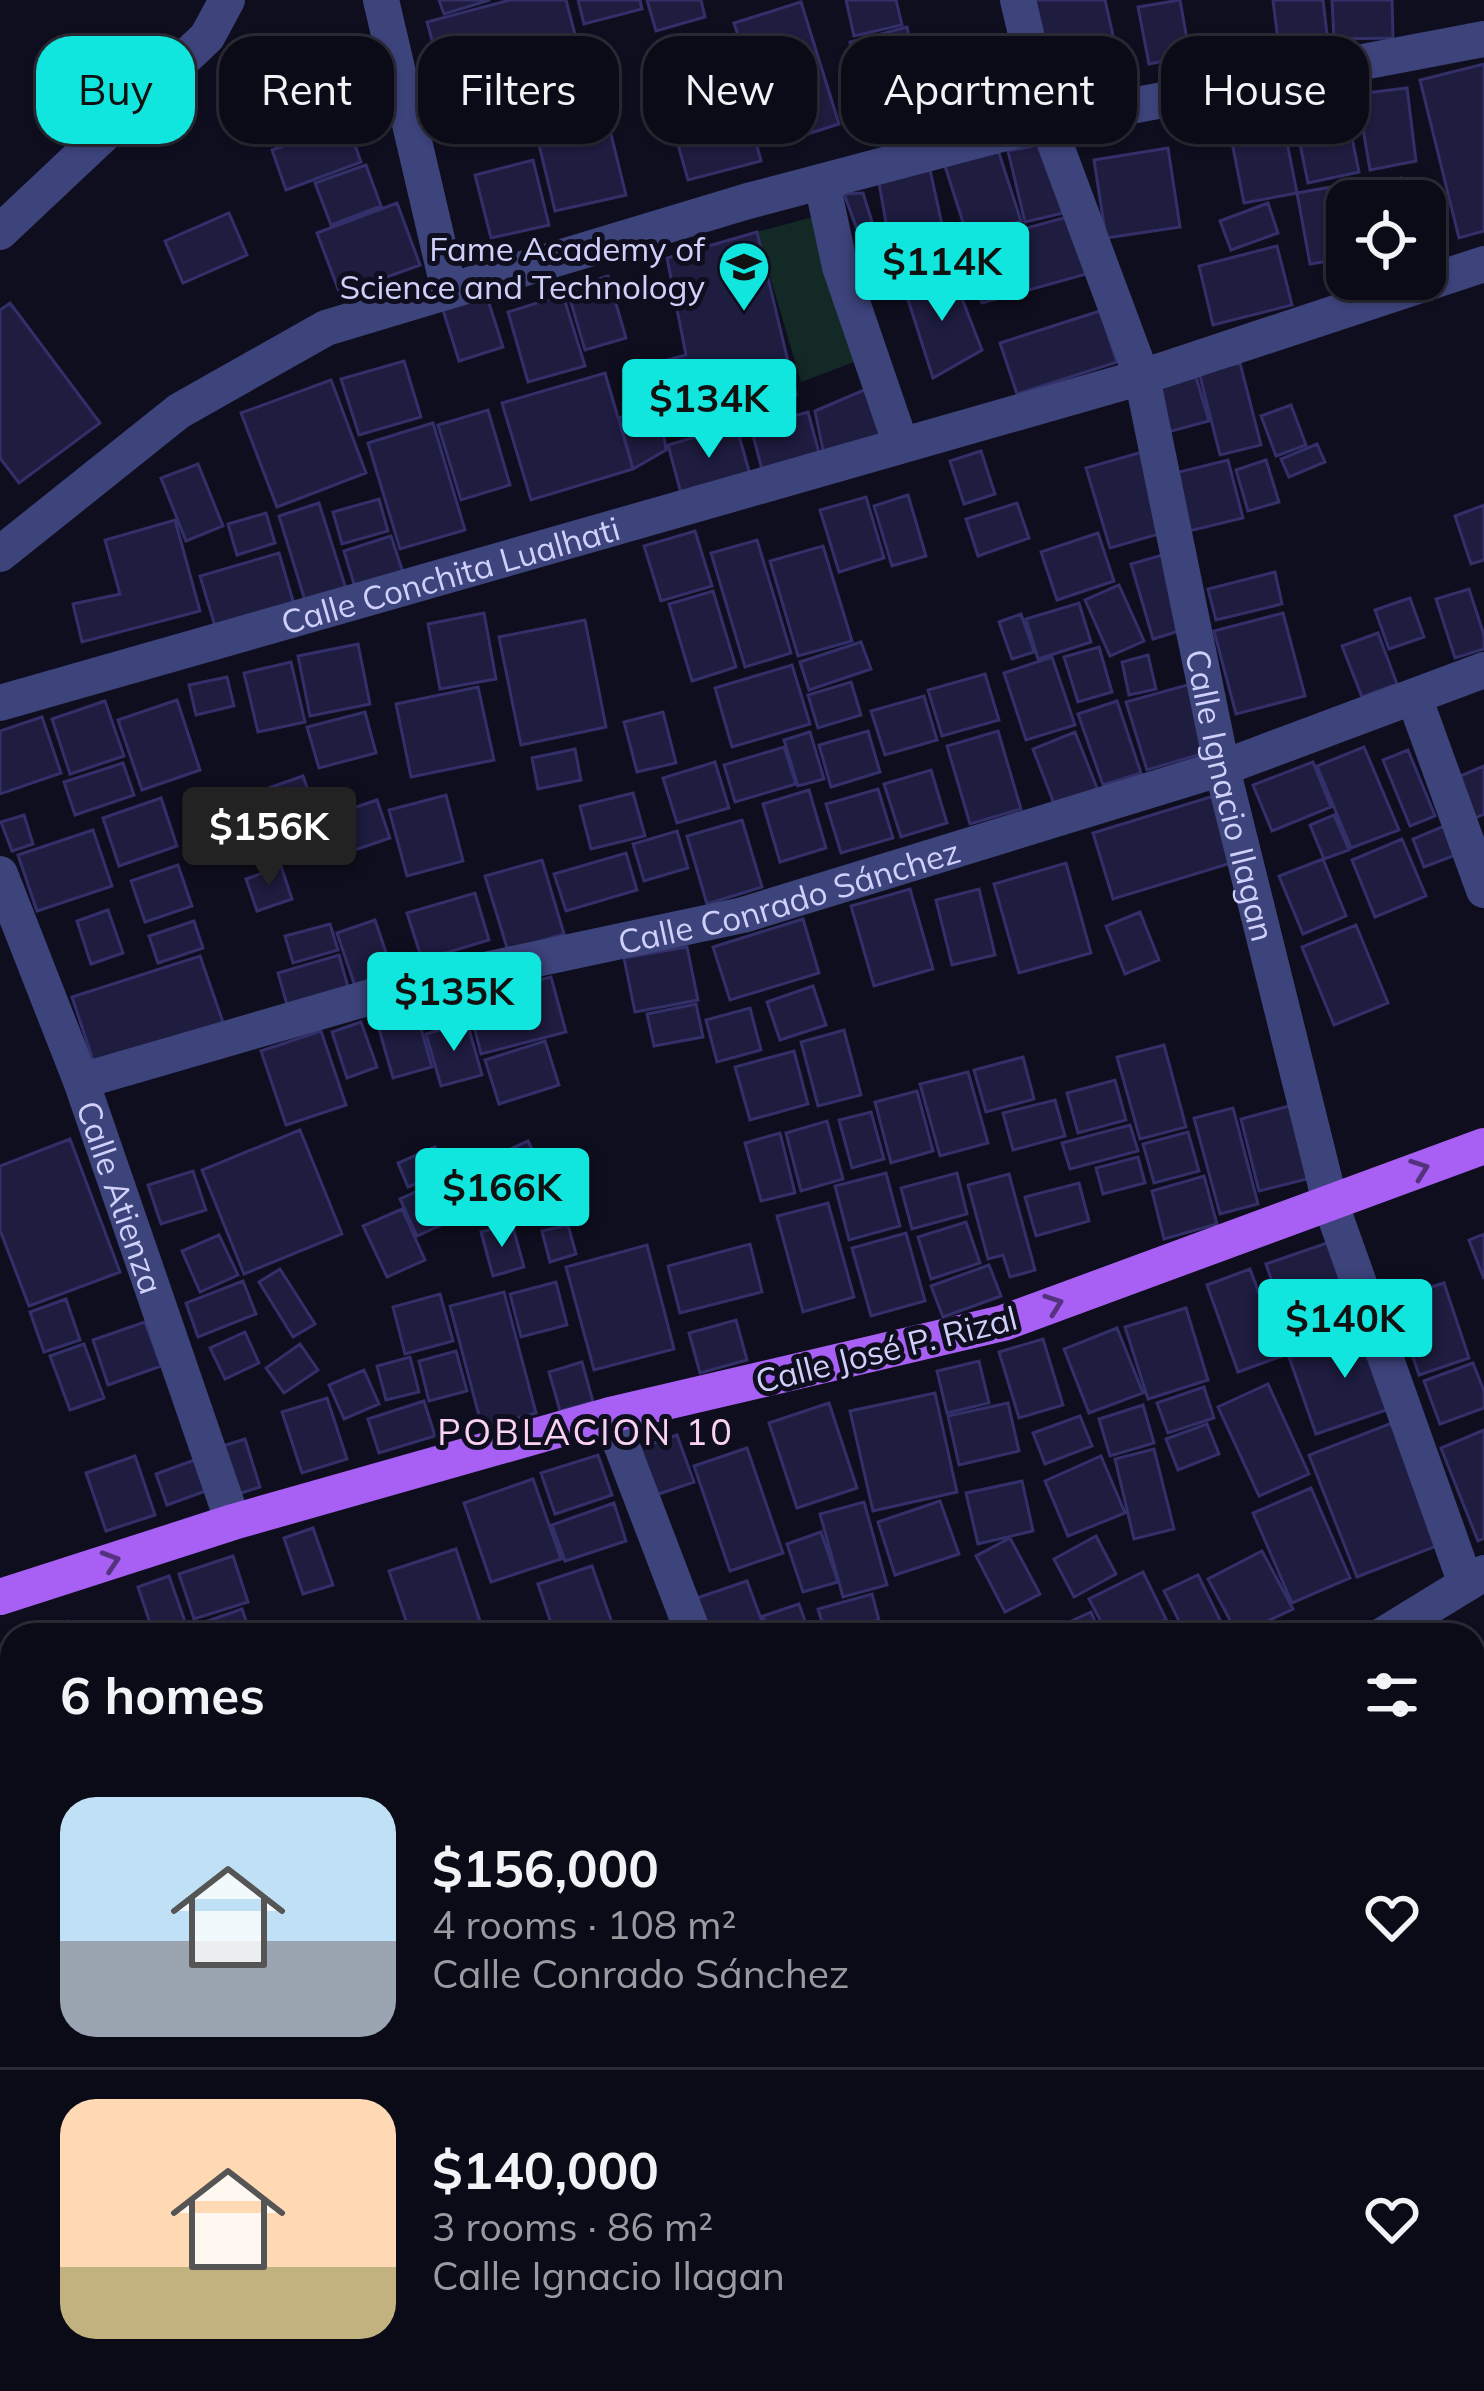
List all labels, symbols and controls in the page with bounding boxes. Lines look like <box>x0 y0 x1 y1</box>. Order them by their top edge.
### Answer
chip: Buy <box>36 36 195 144</box>
chip: Rent <box>219 36 394 144</box>
chip: Filters <box>418 36 619 144</box>
chip: New <box>643 36 817 144</box>
chip: Apartment <box>841 36 1137 144</box>
chip: House <box>1161 36 1369 144</box>
map controls <box>1326 180 1446 300</box>
button: locate <box>1326 180 1446 300</box>
pin: $114K <box>858 222 1026 324</box>
place label: Fame Academy of Science and Technology <box>340 228 706 307</box>
text: $114K <box>882 236 1002 285</box>
school or university icon: Fame Academy of Science and Technology <box>716 239 772 313</box>
pin: $134K <box>625 359 793 461</box>
text: $134K <box>649 373 769 422</box>
street label: Calle Conchita Lualhati <box>276 507 624 642</box>
street label: Calle Ignacio Ilagan <box>1178 645 1285 945</box>
pin: $156K <box>185 787 353 889</box>
text: $156K <box>209 801 329 850</box>
street label: Calle Conrado Sánchez <box>614 829 965 962</box>
pin: $135K <box>370 952 538 1054</box>
text: $135K <box>394 966 514 1015</box>
street label: Calle Atienza <box>69 1095 173 1299</box>
pin: $166K <box>418 1148 586 1250</box>
one-way arrow <box>1409 1159 1430 1183</box>
text: $166K <box>442 1162 562 1211</box>
pin: $140K <box>1261 1279 1429 1381</box>
text: $140K <box>1285 1293 1405 1342</box>
one-way arrow <box>1043 1294 1064 1318</box>
street label: Calle José P. Rizal <box>751 1297 1021 1401</box>
district label: POBLACION 10 <box>437 1409 735 1454</box>
one-way arrow <box>100 1550 121 1575</box>
icon: filters <box>1359 1662 1425 1728</box>
text: 6 homes <box>60 1663 265 1727</box>
text: $156,000 <box>432 1836 659 1900</box>
icon: home <box>156 1845 300 1989</box>
icon: heart <box>1359 1884 1425 1950</box>
text: 4 rooms · 108 m² <box>432 1900 736 1949</box>
text: Calle Conrado Sánchez <box>432 1949 849 1998</box>
text: $140,000 <box>432 2138 659 2202</box>
icon: home <box>156 2147 300 2291</box>
icon: heart <box>1359 2186 1425 2252</box>
text: 3 rooms · 86 m² <box>432 2202 713 2251</box>
text: Calle Ignacio Ilagan <box>432 2251 785 2300</box>

